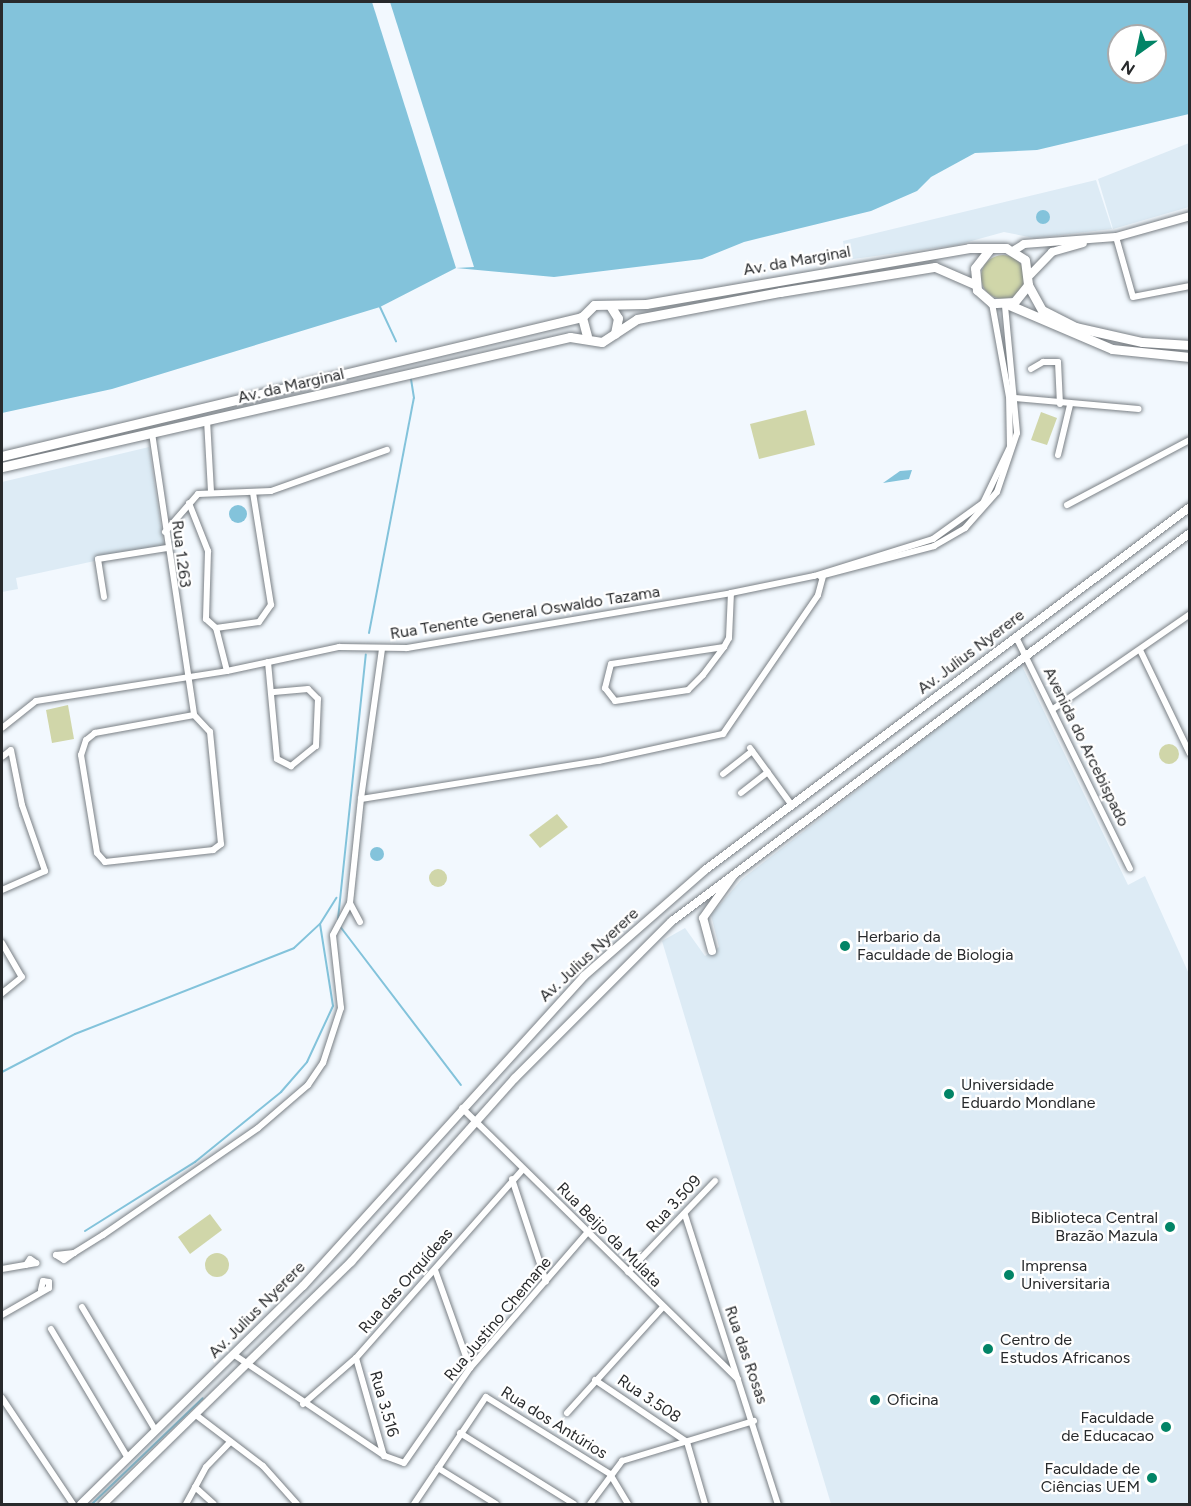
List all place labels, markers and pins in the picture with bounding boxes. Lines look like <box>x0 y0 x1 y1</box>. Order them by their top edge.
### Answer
place label: Herbario da Faculdade de Biologia <box>857 927 1013 965</box>
marker: Herbario da Faculdade de Biologia <box>838 939 852 953</box>
place label: Universidade Eduardo Mondlane <box>961 1075 1095 1113</box>
marker: Universidade Eduardo Mondlane <box>942 1087 956 1101</box>
place label: Biblioteca Central Brazão Mazula <box>1031 1208 1158 1246</box>
marker: Biblioteca Central Brazão Mazula <box>1163 1220 1177 1234</box>
place label: Imprensa Universitaria <box>1021 1256 1110 1294</box>
marker: Imprensa Universitaria <box>1002 1268 1016 1282</box>
place label: Centro de Estudos Africanos <box>1000 1330 1130 1368</box>
marker: Centro de Estudos Africanos <box>981 1342 995 1356</box>
place label: Oficina <box>887 1390 938 1410</box>
marker: Oficina <box>868 1393 882 1407</box>
place label: Faculdade de Educacao <box>1061 1408 1154 1446</box>
marker: Faculdade de Educacao <box>1159 1420 1173 1434</box>
place label: Faculdade de Ciências UEM <box>1041 1459 1140 1497</box>
marker: Faculdade de Ciências UEM <box>1145 1471 1159 1485</box>

